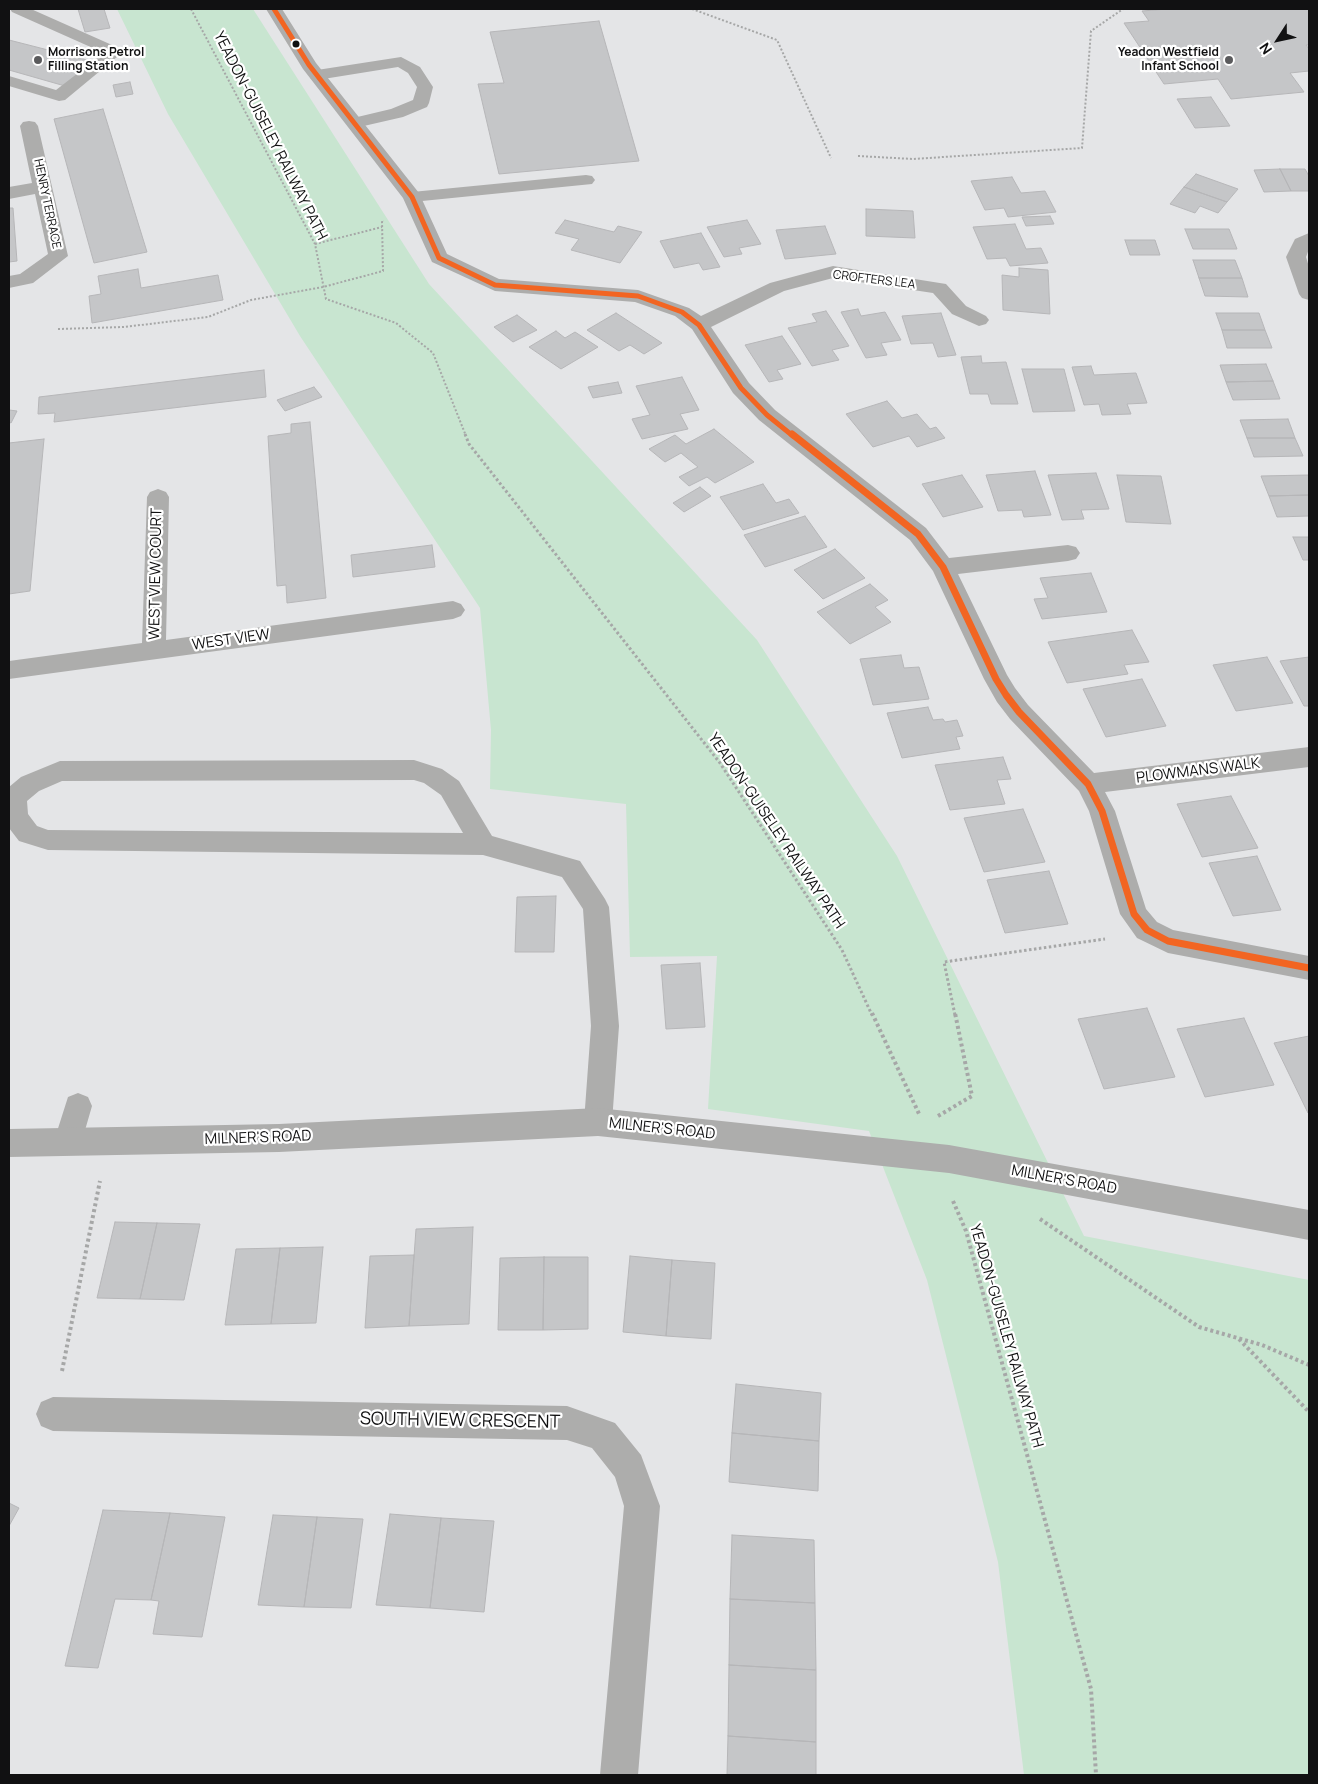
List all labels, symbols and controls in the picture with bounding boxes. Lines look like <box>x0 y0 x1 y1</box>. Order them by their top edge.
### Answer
north arrow <box>1253 15 1303 65</box>
street label: YEADON-GUISELEY RAILWAY PATH <box>209 29 331 243</box>
unlabelled marker <box>291 39 301 49</box>
text: N <box>1255 39 1276 58</box>
place label: Morrisons Petrol Filling Station <box>48 46 144 74</box>
place label: Yeadon Westfield Infant School <box>1118 46 1219 74</box>
marker: Morrisons Petrol Filling Station <box>32 54 44 66</box>
marker: Yeadon Westfield Infant School <box>1223 54 1235 66</box>
street label: HENRY TERRACE <box>30 158 64 250</box>
street label: CROFTERS LEA <box>832 268 916 292</box>
street label: WEST VIEW COURT <box>146 508 166 640</box>
street label: WEST VIEW <box>191 626 271 654</box>
street label: YEADON-GUISELEY RAILWAY PATH <box>704 730 848 932</box>
street label: PLOWMANS WALK <box>1135 754 1261 788</box>
street label: MILNER'S ROAD <box>608 1114 716 1144</box>
street label: MILNER'S ROAD <box>204 1127 312 1149</box>
street label: MILNER'S ROAD <box>1010 1162 1118 1198</box>
street label: YEADON-GUISELEY RAILWAY PATH <box>965 1222 1047 1450</box>
street label: SOUTH VIEW CRESCENT <box>360 1408 560 1434</box>

